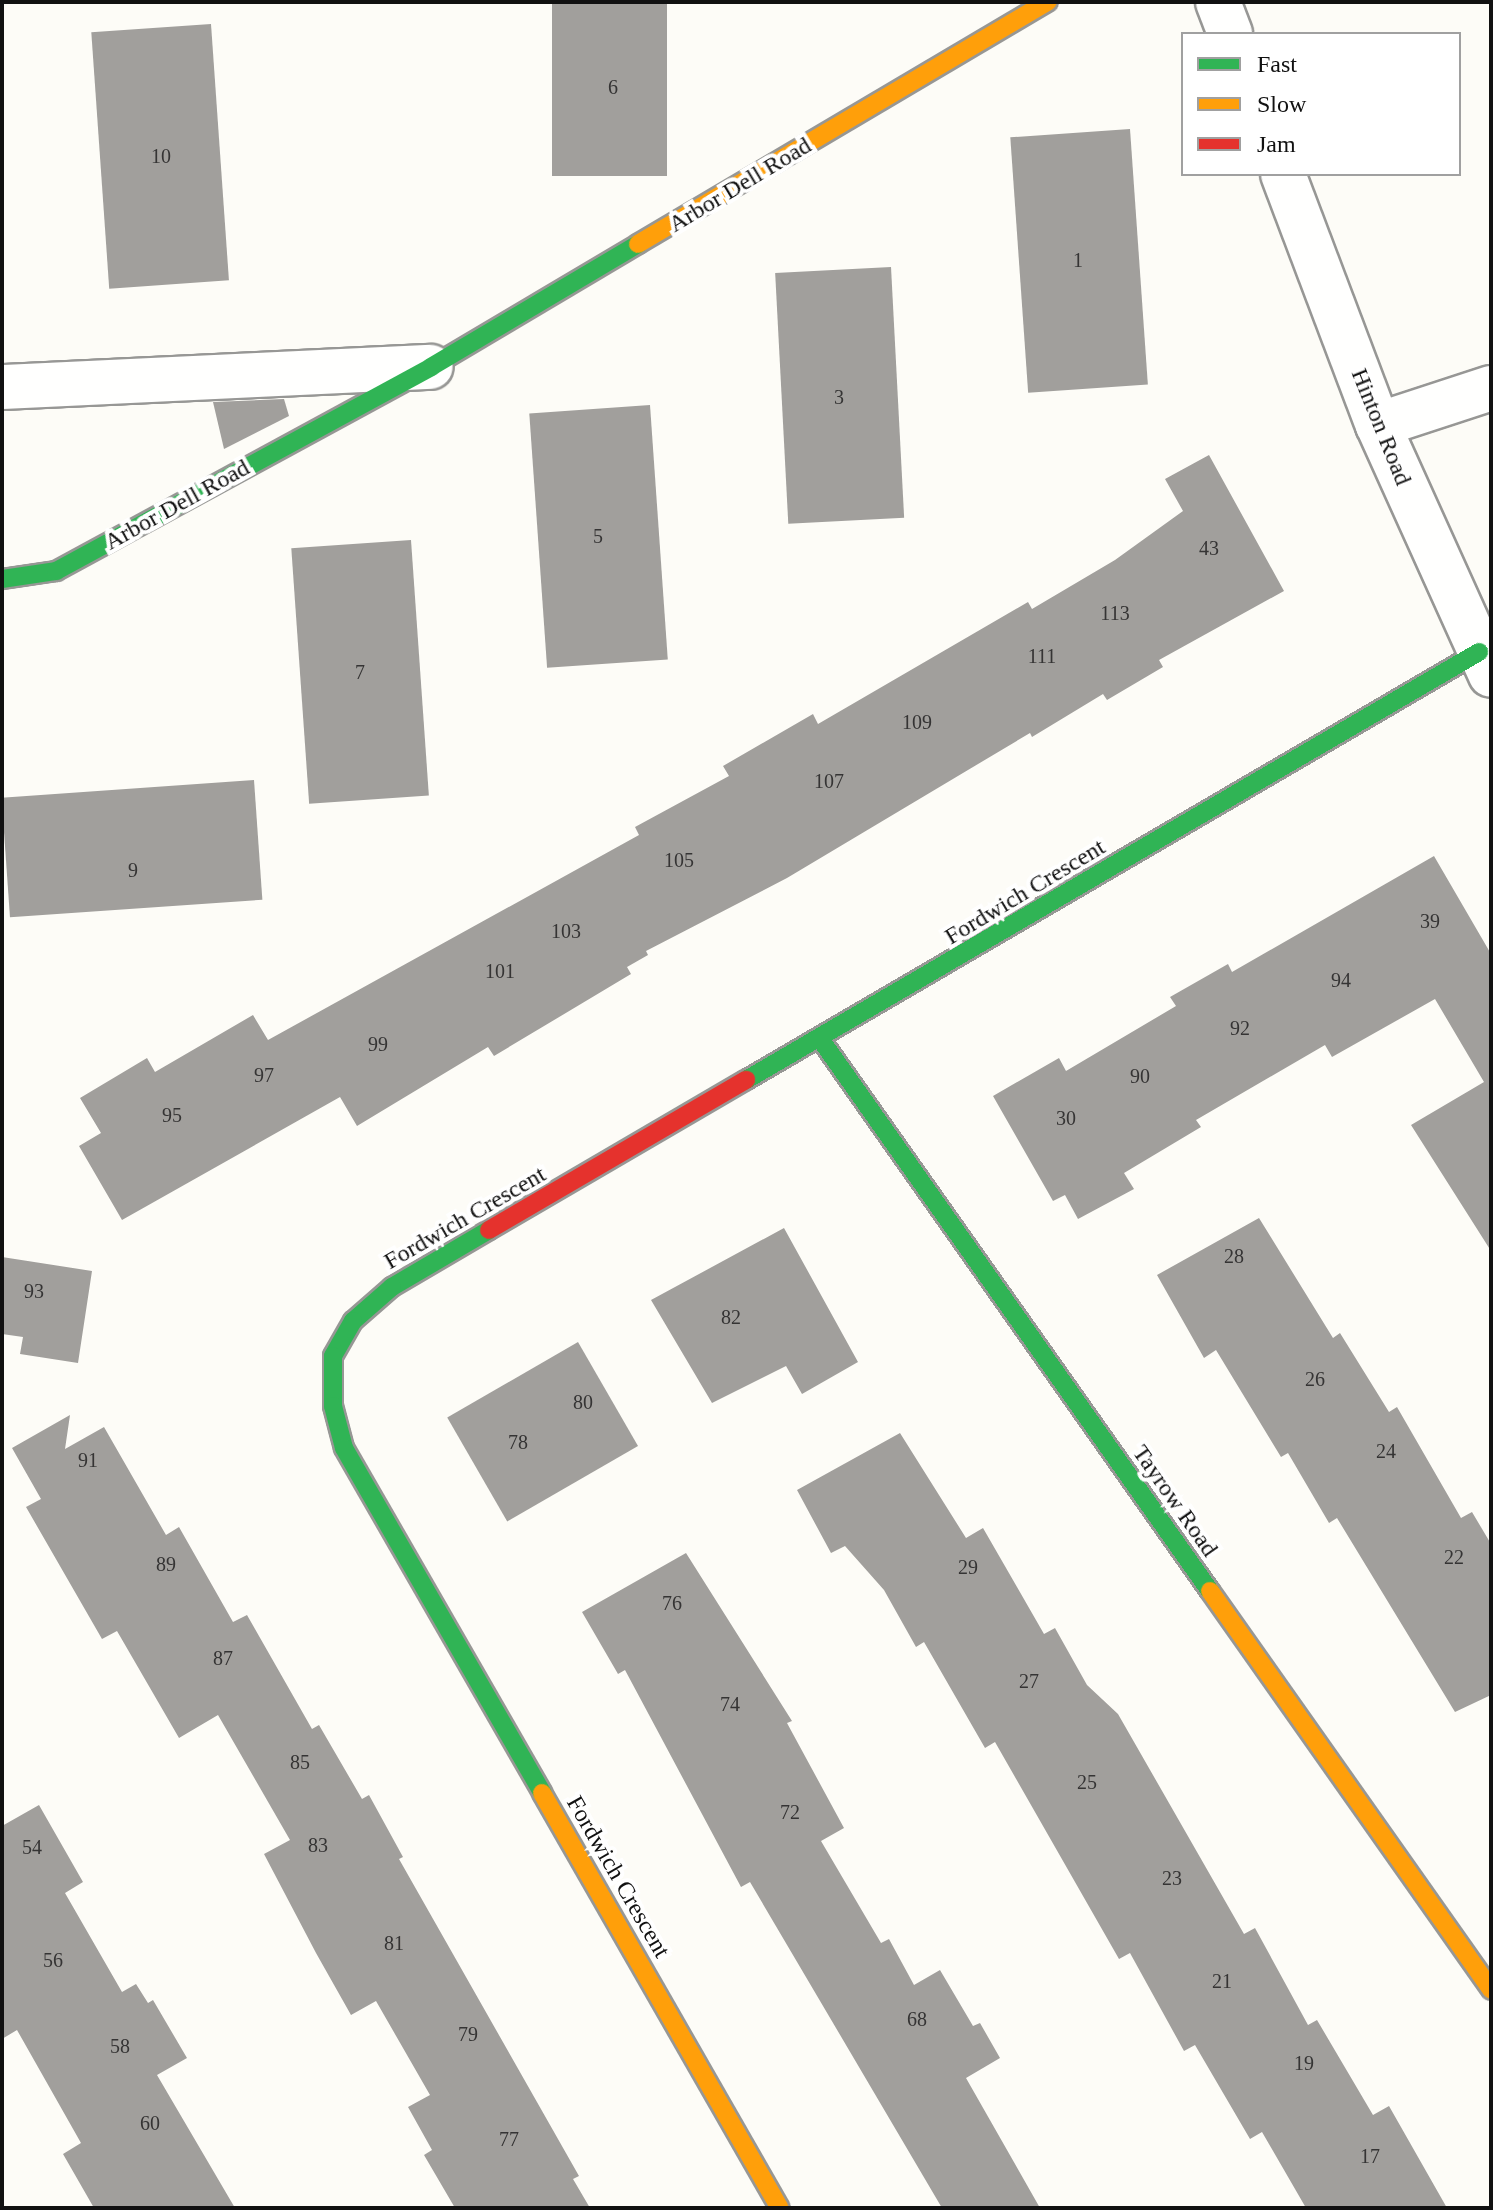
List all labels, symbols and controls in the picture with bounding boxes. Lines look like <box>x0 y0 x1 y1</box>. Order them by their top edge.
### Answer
legend <box>1181 32 1461 176</box>
text: Fast <box>1257 51 1297 77</box>
house number: 6 <box>608 75 618 99</box>
text: Slow <box>1257 91 1306 117</box>
street label: Arbor Dell Road <box>663 131 817 239</box>
text: Jam <box>1257 131 1296 157</box>
house number: 10 <box>151 144 171 168</box>
house number: 1 <box>1073 248 1083 272</box>
street label: Hinton Road <box>1345 364 1417 490</box>
house number: 3 <box>834 385 844 409</box>
street label: Arbor Dell Road <box>99 453 255 557</box>
house number: 5 <box>593 524 603 548</box>
house number: 43 <box>1199 536 1219 560</box>
house number: 113 <box>1100 601 1130 625</box>
house number: 111 <box>1028 644 1056 668</box>
house number: 7 <box>355 660 365 684</box>
house number: 109 <box>902 710 932 734</box>
house number: 107 <box>814 769 844 793</box>
street label: Fordwich Crescent <box>940 833 1110 951</box>
house number: 105 <box>664 848 694 872</box>
house number: 9 <box>128 858 138 882</box>
house number: 39 <box>1420 909 1440 933</box>
house number: 103 <box>551 919 581 943</box>
house number: 101 <box>485 959 515 983</box>
house number: 94 <box>1331 968 1351 992</box>
house number: 92 <box>1230 1016 1250 1040</box>
house number: 99 <box>368 1032 388 1056</box>
house number: 97 <box>254 1063 274 1087</box>
house number: 90 <box>1130 1064 1150 1088</box>
house number: 95 <box>162 1103 182 1127</box>
house number: 30 <box>1056 1106 1076 1130</box>
street label: Fordwich Crescent <box>379 1160 551 1276</box>
house number: 28 <box>1224 1244 1244 1268</box>
house number: 93 <box>24 1279 44 1303</box>
house number: 82 <box>721 1305 741 1329</box>
house number: 26 <box>1305 1367 1325 1391</box>
house number: 80 <box>573 1390 593 1414</box>
house number: 78 <box>508 1430 528 1454</box>
house number: 24 <box>1376 1439 1396 1463</box>
street label: Tayrow Road <box>1126 1440 1224 1562</box>
house number: 91 <box>78 1448 98 1472</box>
house number: 22 <box>1444 1545 1464 1569</box>
house number: 89 <box>156 1552 176 1576</box>
house number: 29 <box>958 1555 978 1579</box>
house number: 76 <box>662 1591 682 1615</box>
house number: 87 <box>213 1646 233 1670</box>
house number: 27 <box>1019 1669 1039 1693</box>
house number: 74 <box>720 1692 740 1716</box>
house number: 85 <box>290 1750 310 1774</box>
house number: 25 <box>1077 1770 1097 1794</box>
street label: Fordwich Crescent <box>560 1791 676 1963</box>
house number: 72 <box>780 1800 800 1824</box>
house number: 83 <box>308 1833 328 1857</box>
house number: 54 <box>22 1835 42 1859</box>
house number: 23 <box>1162 1866 1182 1890</box>
house number: 81 <box>384 1931 404 1955</box>
house number: 56 <box>43 1948 63 1972</box>
house number: 21 <box>1212 1969 1232 1993</box>
house number: 68 <box>907 2007 927 2031</box>
house number: 79 <box>458 2022 478 2046</box>
house number: 58 <box>110 2034 130 2058</box>
house number: 19 <box>1294 2051 1314 2075</box>
house number: 60 <box>140 2111 160 2135</box>
house number: 77 <box>499 2127 519 2151</box>
house number: 17 <box>1360 2144 1380 2168</box>

